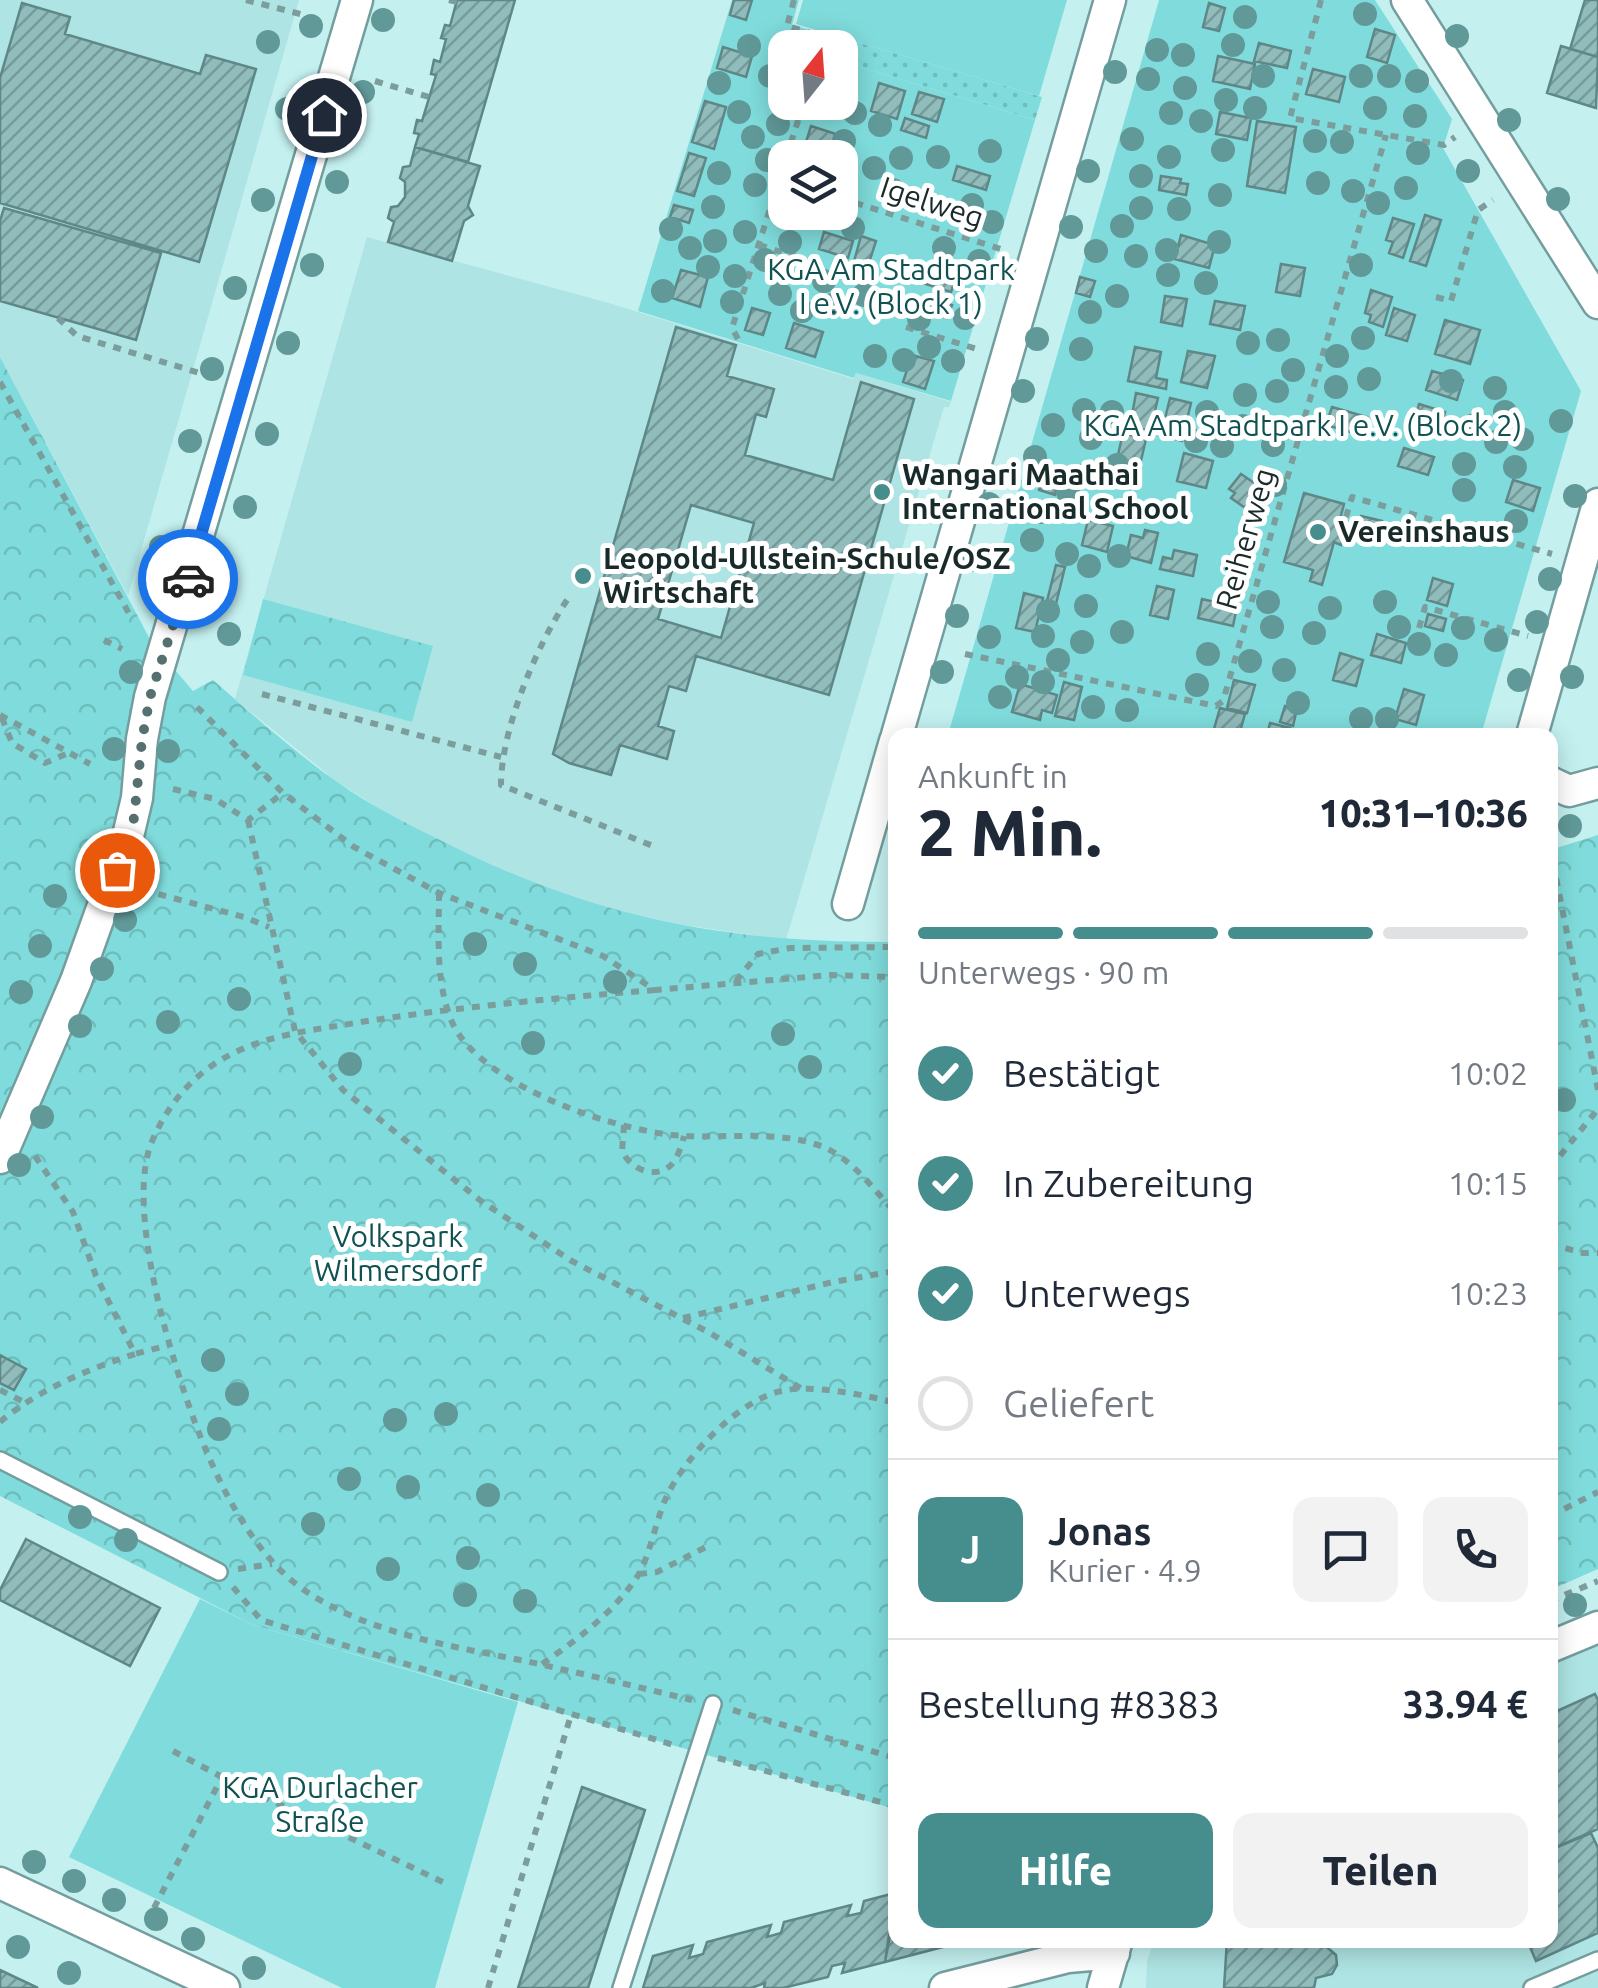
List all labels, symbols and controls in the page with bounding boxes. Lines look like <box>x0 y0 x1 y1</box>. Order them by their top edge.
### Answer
north arrow <box>768 30 858 120</box>
map controls <box>768 30 858 230</box>
pin <box>282 73 367 158</box>
icon: home <box>297 88 352 143</box>
button: layers <box>768 140 858 230</box>
street label: Igelweg <box>876 169 988 235</box>
park label: KGA Am Stadtpark I e.V. (Block 1) <box>767 252 1015 320</box>
park label: KGA Am Stadtpark I e.V. (Block 2) <box>1084 408 1522 442</box>
place label: Wangari Maathai International School <box>902 457 1188 525</box>
street label: Reiherweg <box>1209 464 1281 613</box>
marker: Wangari Maathai International School <box>871 481 893 503</box>
place label: Vereinshaus <box>1338 514 1510 548</box>
marker: Vereinshaus <box>1307 521 1329 543</box>
courier <box>138 529 238 629</box>
place label: Leopold-Ullstein-Schule/OSZ Wirtschaft <box>603 541 1010 609</box>
icon: car <box>161 552 216 607</box>
marker: Leopold-Ullstein-Schule/OSZ Wirtschaft <box>572 565 594 587</box>
text: Ankunft in <box>918 758 1068 794</box>
text: 10:31–10:36 <box>1319 792 1528 834</box>
text: 2 Min. <box>918 795 1102 868</box>
pin <box>75 828 160 913</box>
icon: bag <box>90 843 145 898</box>
text: Unterwegs · 90 m <box>918 954 1169 990</box>
icon: check <box>918 1046 973 1101</box>
text: Bestätigt <box>1003 1052 1160 1094</box>
text: 10:02 <box>1448 1055 1528 1091</box>
icon: check <box>918 1156 973 1211</box>
text: In Zubereitung <box>1003 1162 1254 1204</box>
text: 10:15 <box>1448 1165 1528 1201</box>
park label: Volkspark Wilmersdorf <box>314 1219 483 1287</box>
icon: check <box>918 1266 973 1321</box>
text: Unterwegs <box>1003 1272 1190 1314</box>
text: 10:23 <box>1448 1275 1528 1311</box>
text: Geliefert <box>1003 1382 1154 1424</box>
button: chat <box>1293 1497 1398 1602</box>
button: phone <box>1423 1497 1528 1602</box>
text: Jonas <box>1048 1510 1151 1552</box>
text: J <box>961 1528 980 1570</box>
text: Kurier · 4.9 <box>1048 1552 1202 1588</box>
text: Bestellung #8383 <box>918 1683 1220 1725</box>
text: 33.94 € <box>1402 1683 1528 1725</box>
park label: KGA Durlacher Straße <box>222 1770 418 1838</box>
button: Hilfe <box>918 1813 1213 1928</box>
button: Teilen <box>1233 1813 1528 1928</box>

